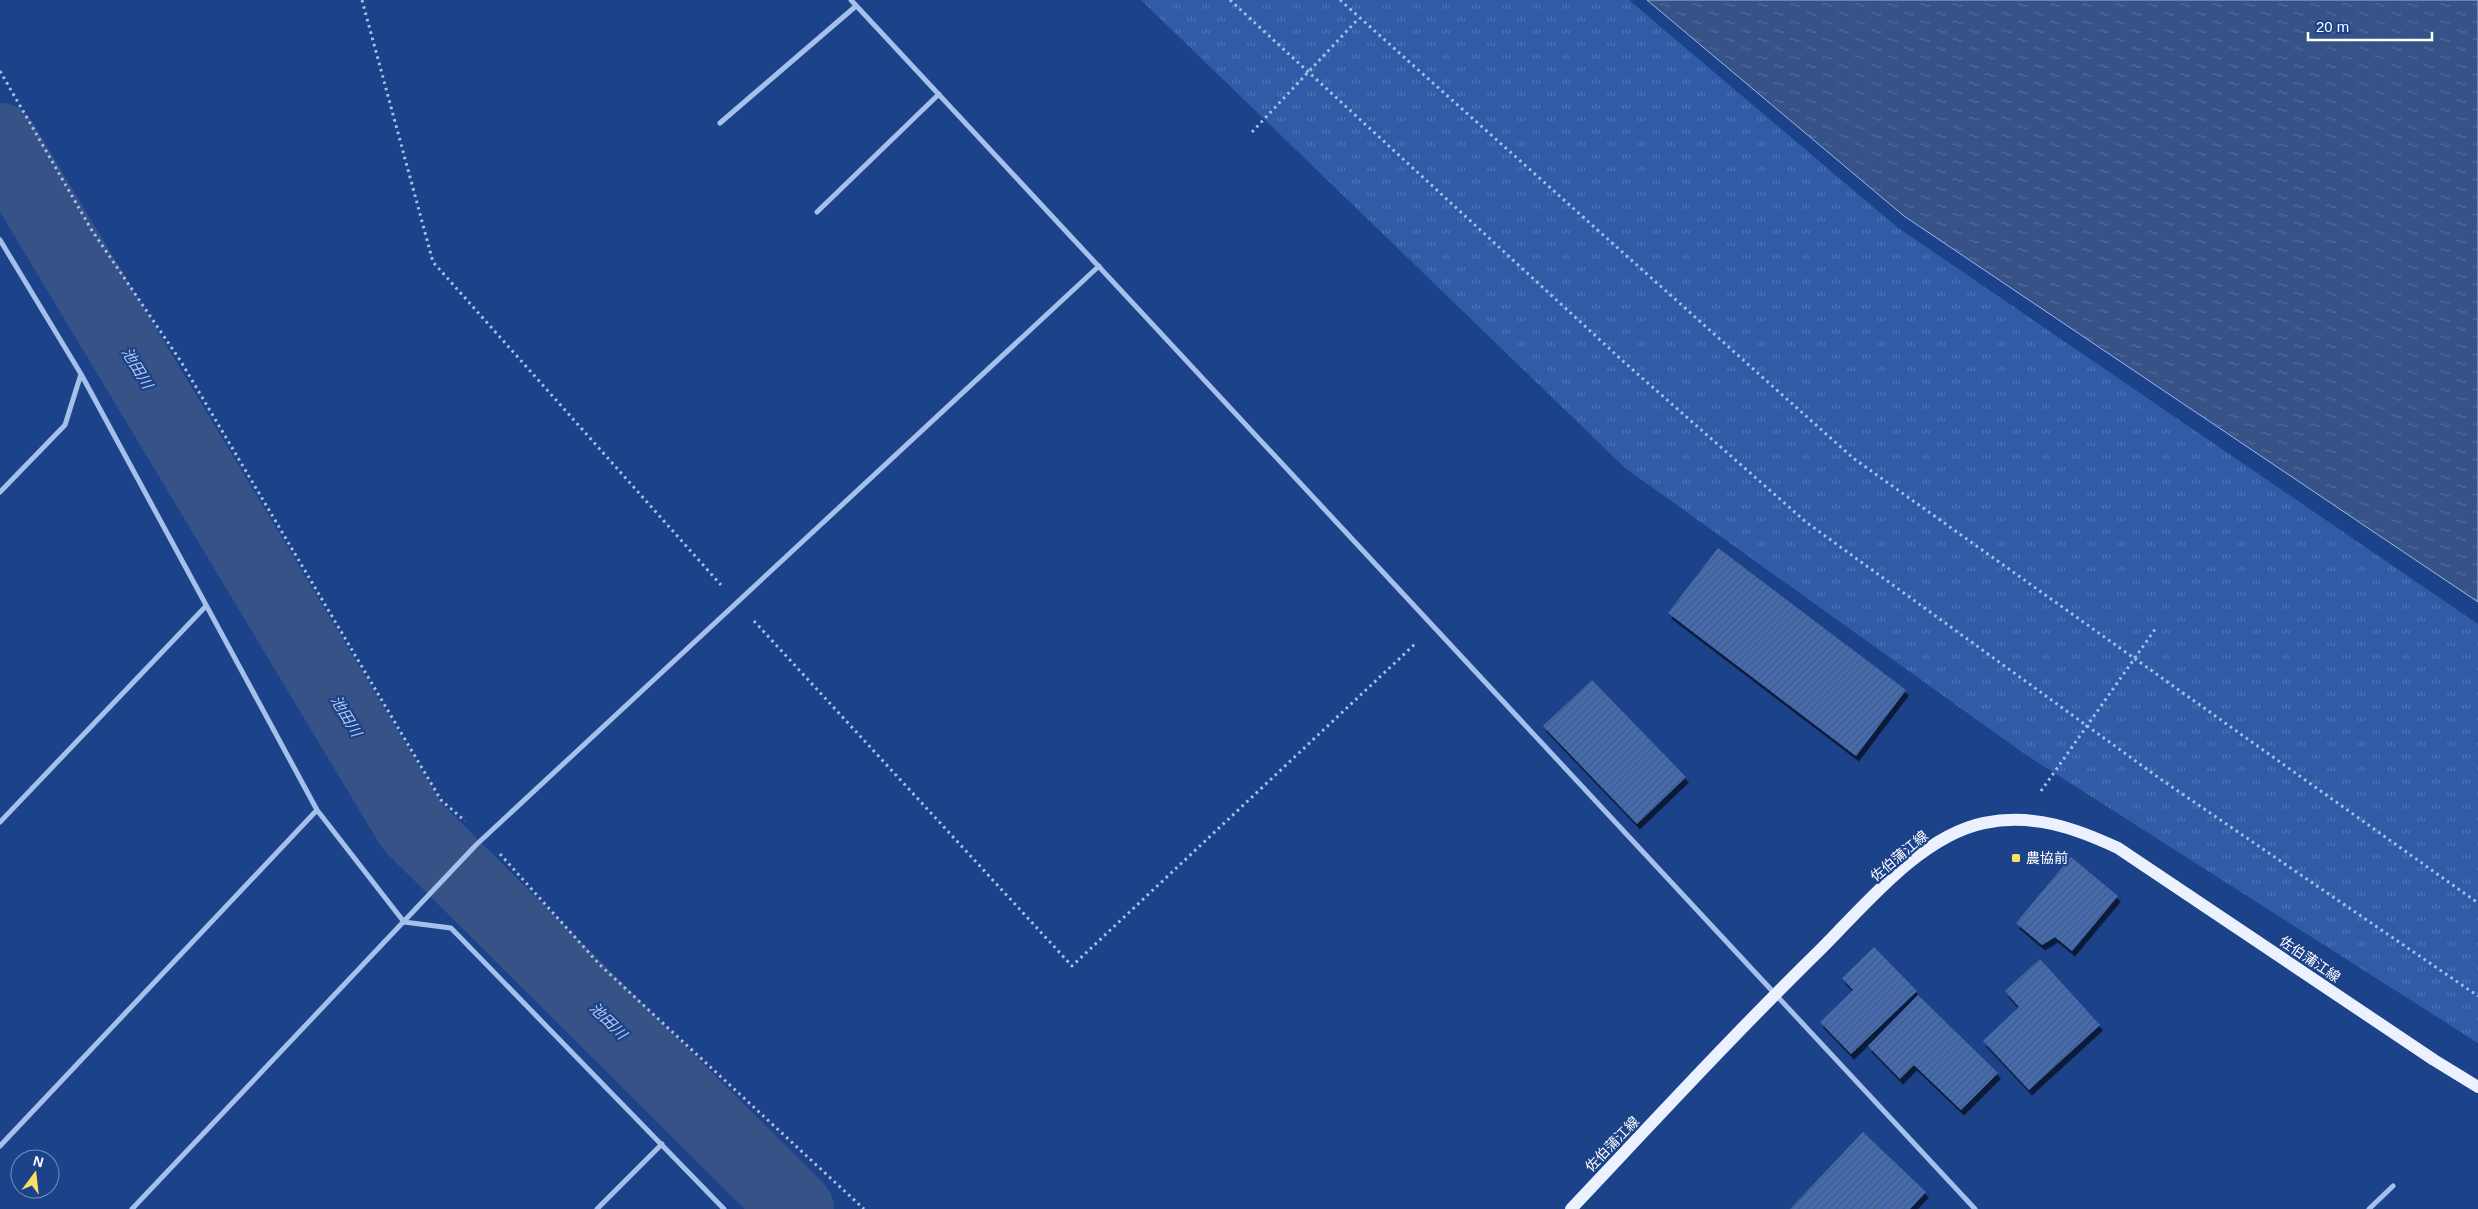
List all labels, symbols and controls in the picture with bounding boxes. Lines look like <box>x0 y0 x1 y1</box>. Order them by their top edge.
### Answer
scale bar <box>2308 10 2432 42</box>
text: 20 m <box>2316 18 2349 35</box>
water label: 池田川 <box>119 344 157 393</box>
water label: 池田川 <box>328 692 366 741</box>
street label: 佐伯蒲江線 <box>1867 827 1931 885</box>
place label: 農協前 <box>2026 850 2068 866</box>
marker: 農協前 <box>2010 852 2022 864</box>
street label: 佐伯蒲江線 <box>2277 933 2343 985</box>
water label: 池田川 <box>586 999 632 1044</box>
street label: 佐伯蒲江線 <box>1582 1113 1642 1175</box>
north arrow <box>10 1149 60 1199</box>
text: N <box>31 1152 45 1170</box>

